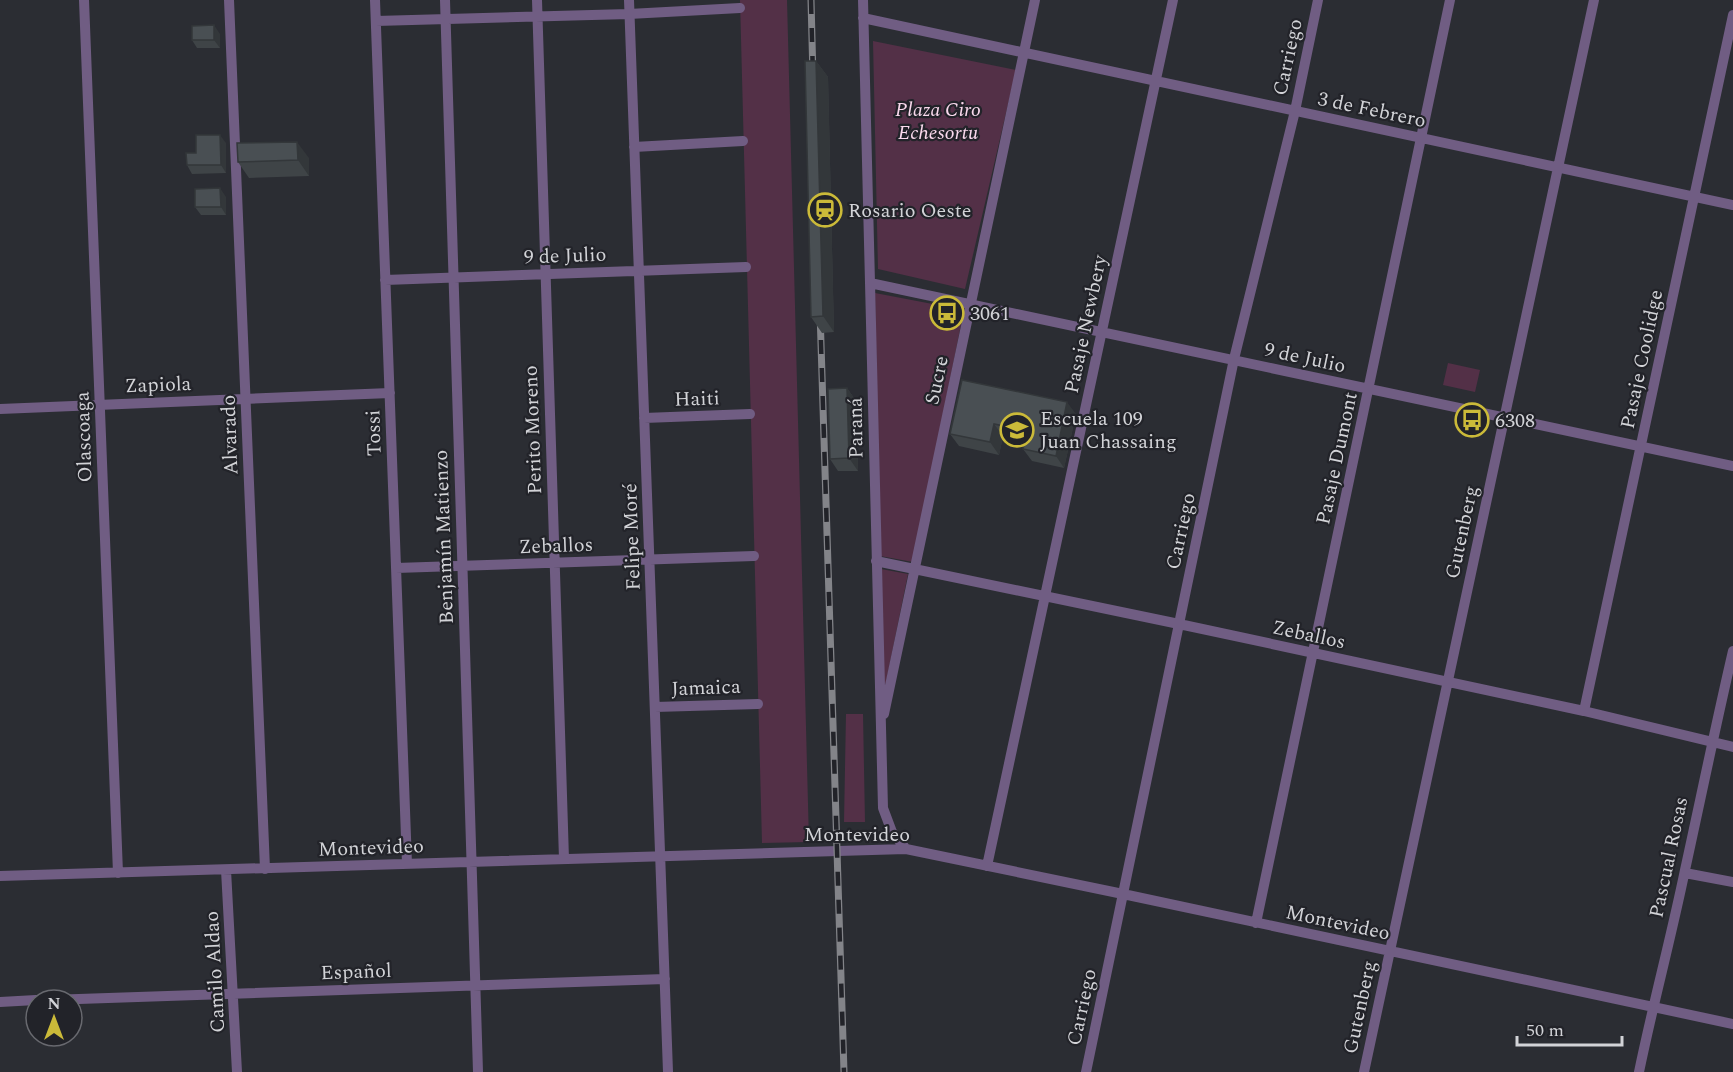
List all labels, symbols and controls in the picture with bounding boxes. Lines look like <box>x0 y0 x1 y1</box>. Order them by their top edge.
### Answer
street label: Carriego <box>1265 16 1311 98</box>
street label: 3 de Febrero <box>1315 84 1429 136</box>
park label: Plaza Ciro Echesortu <box>895 95 981 148</box>
station icon: Rosario Oeste <box>807 192 843 228</box>
place label: Rosario Oeste <box>848 196 971 226</box>
street label: 9 de Julio <box>523 240 607 272</box>
street label: Pasaje Newbery <box>1057 251 1116 396</box>
street label: Pasaje Coolidge <box>1613 287 1671 432</box>
bus stop icon: 3061 <box>929 295 965 331</box>
place label: 3061 <box>970 299 1010 329</box>
street label: 9 de Julio <box>1261 335 1348 381</box>
street label: Sucre <box>917 353 957 407</box>
street label: Perito Moreno <box>516 365 550 495</box>
street label: Zapiola <box>124 369 192 401</box>
street label: Haiti <box>674 383 720 415</box>
street label: Pasaje Dumont <box>1308 389 1366 527</box>
street label: Olascoaga <box>67 391 101 483</box>
street label: Alvarado <box>214 394 246 475</box>
street label: Paraná <box>840 397 872 459</box>
bus stop icon: 6308 <box>1454 402 1490 438</box>
place label: Escuela 109 Juan Chassaing <box>1040 404 1177 457</box>
place label: 6308 <box>1495 406 1535 436</box>
street label: Tossi <box>358 409 390 457</box>
school or university icon: Escuela 109 Juan Chassaing <box>999 412 1035 448</box>
street label: Benjamín Matienzo <box>426 449 462 625</box>
street label: Felipe Moré <box>615 483 649 591</box>
street label: Gutenberg <box>1437 483 1486 582</box>
street label: Carriego <box>1158 490 1204 572</box>
street label: Zeballos <box>518 530 594 562</box>
street label: Zeballos <box>1269 613 1348 657</box>
street label: Jamaica <box>671 672 741 704</box>
street label: Pascual Rosas <box>1641 794 1696 921</box>
street label: Montevideo <box>804 820 910 850</box>
street label: Montevideo <box>318 831 424 865</box>
street label: Montevideo <box>1283 897 1393 949</box>
street label: Camilo Aldao <box>197 910 233 1034</box>
street label: Español <box>320 956 392 988</box>
street label: Gutenberg <box>1335 958 1384 1057</box>
street label: Carriego <box>1059 966 1105 1048</box>
north arrow <box>24 988 84 1048</box>
text: N <box>47 992 61 1016</box>
scale bar <box>1517 1009 1622 1047</box>
text: 50 m <box>1526 1017 1564 1044</box>

